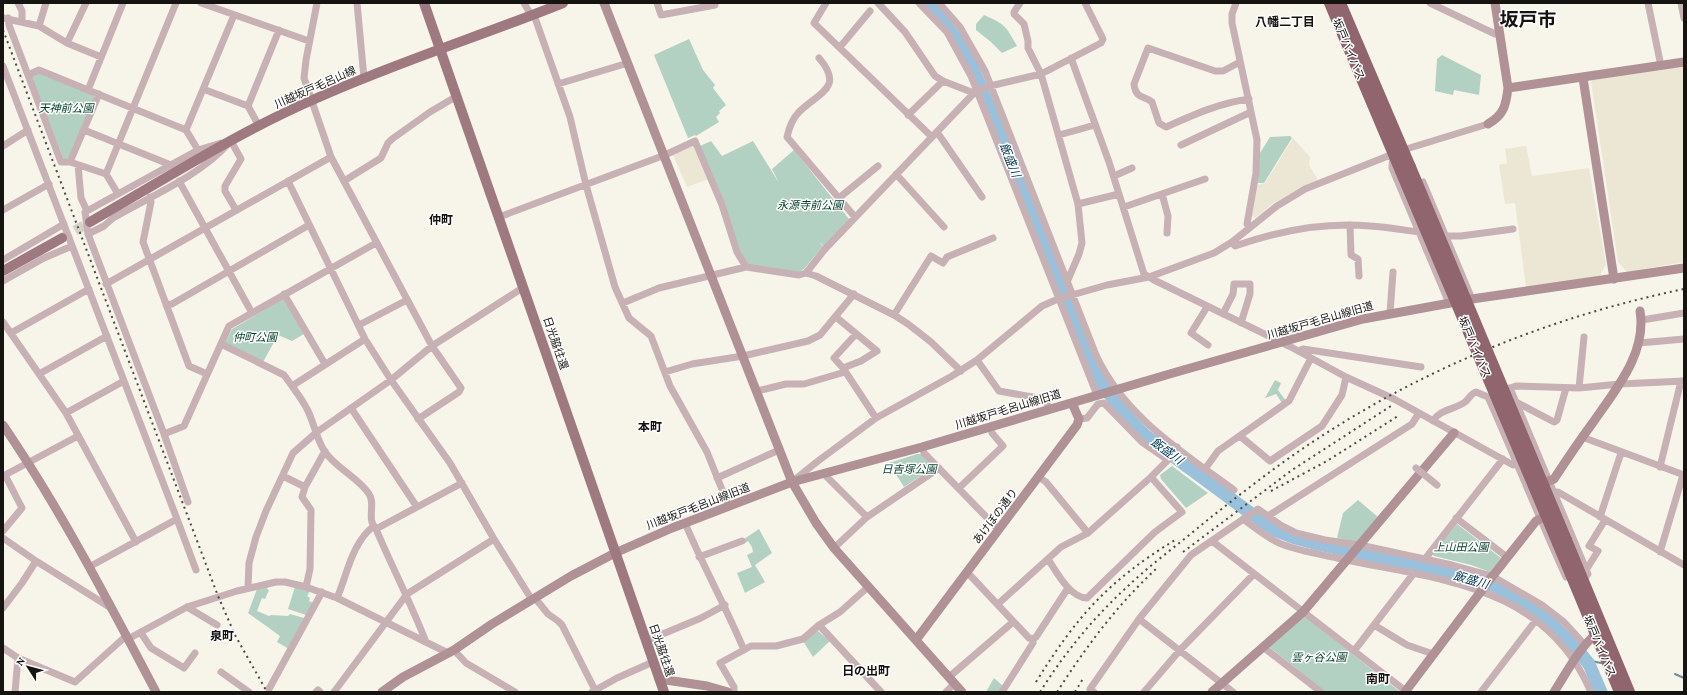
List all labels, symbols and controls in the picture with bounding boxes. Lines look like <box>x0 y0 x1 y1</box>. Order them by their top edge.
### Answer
district label: 坂戸市 <box>1499 9 1557 30</box>
district label: 八幡二丁目 <box>1255 15 1315 29</box>
street label: 坂戸バイパス <box>1331 16 1367 82</box>
street label: 川越坂戸毛呂山線 <box>272 64 358 110</box>
park label: 天神前公園 <box>39 102 95 114</box>
water label: 飯盛川 <box>997 141 1024 181</box>
park label: 永源寺前公園 <box>777 199 845 211</box>
district label: 仲町 <box>429 213 453 227</box>
street label: 川越坂戸毛呂山線旧道 <box>1265 299 1375 341</box>
street label: 坂戸バイパス <box>1457 314 1493 380</box>
street label: 日光脇往還 <box>541 315 571 371</box>
park label: 仲町公園 <box>233 331 279 343</box>
street label: 川越坂戸毛呂山線旧道 <box>954 387 1062 431</box>
district label: 本町 <box>638 420 662 434</box>
water label: 飯盛川 <box>1148 435 1187 468</box>
park label: 日𠮷塚公園 <box>882 463 938 475</box>
street label: 川越坂戸毛呂山線旧道 <box>645 481 751 531</box>
street label: あけぼの通り <box>970 486 1020 546</box>
park label: 上山田公園 <box>1434 541 1490 553</box>
water label: 飯盛川 <box>1452 568 1492 592</box>
street label: 坂戸バイパス <box>1582 613 1618 679</box>
street label: 日光脇往還 <box>647 622 677 678</box>
district label: 泉町 <box>210 629 234 643</box>
north arrow <box>8 647 48 687</box>
park label: 雲ヶ谷公園 <box>1292 651 1348 663</box>
text: N <box>13 654 27 668</box>
district label: 日の出町 <box>842 664 890 678</box>
district label: 南町 <box>1366 672 1390 686</box>

